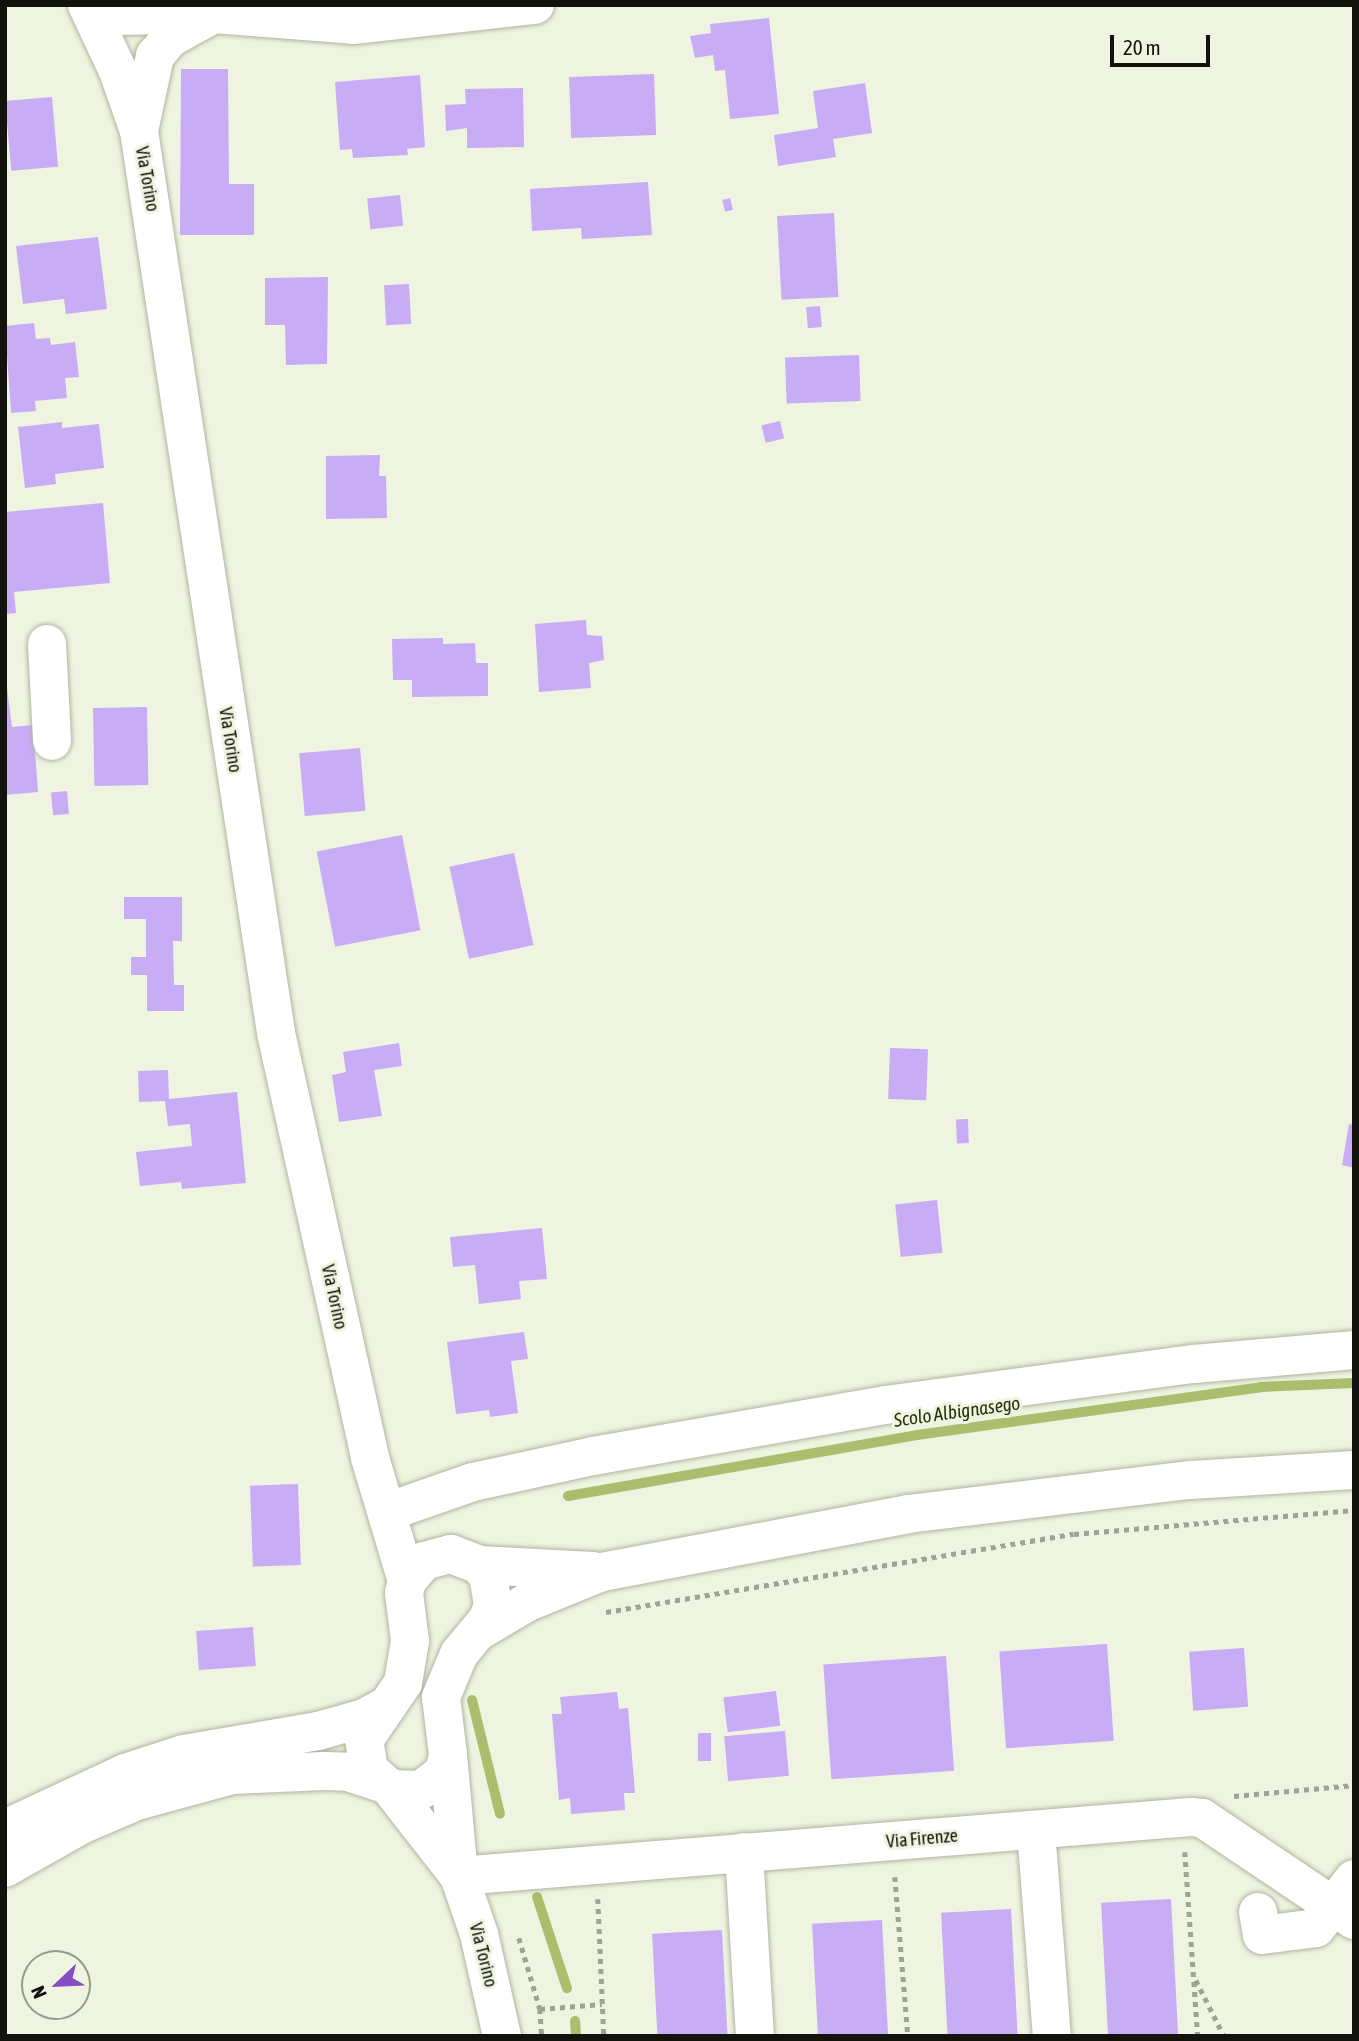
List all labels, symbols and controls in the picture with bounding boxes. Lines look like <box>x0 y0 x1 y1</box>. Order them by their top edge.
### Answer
scale bar <box>1114 21 1214 65</box>
text: 20 m <box>1123 35 1161 59</box>
street label: Via Torino <box>131 145 163 213</box>
street label: Via Torino <box>214 706 246 774</box>
street label: Via Torino <box>317 1263 351 1331</box>
water label: Scolo Albignasego <box>892 1392 1022 1432</box>
street label: Via Firenze <box>885 1825 959 1853</box>
street label: Via Torino <box>465 1921 501 1989</box>
north arrow <box>21 1950 91 2020</box>
text: N <box>26 1983 51 2002</box>

